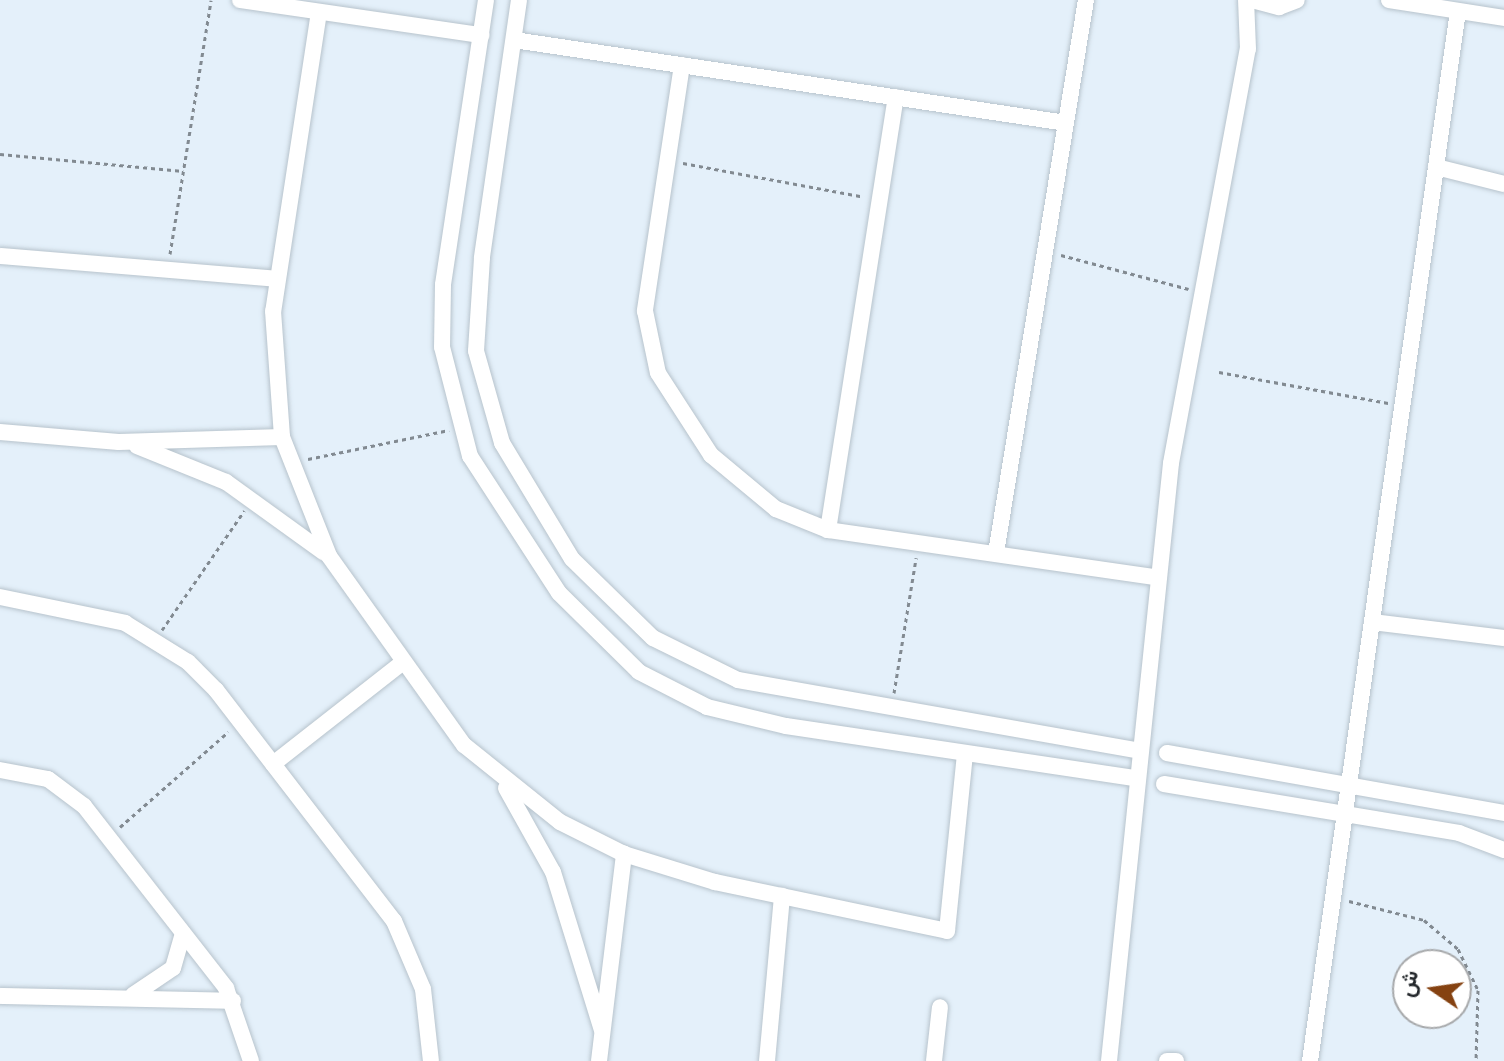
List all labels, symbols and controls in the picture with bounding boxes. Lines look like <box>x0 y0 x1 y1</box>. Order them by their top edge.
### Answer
north arrow <box>1392 949 1472 1029</box>
text: ش <box>1390 967 1430 1001</box>

